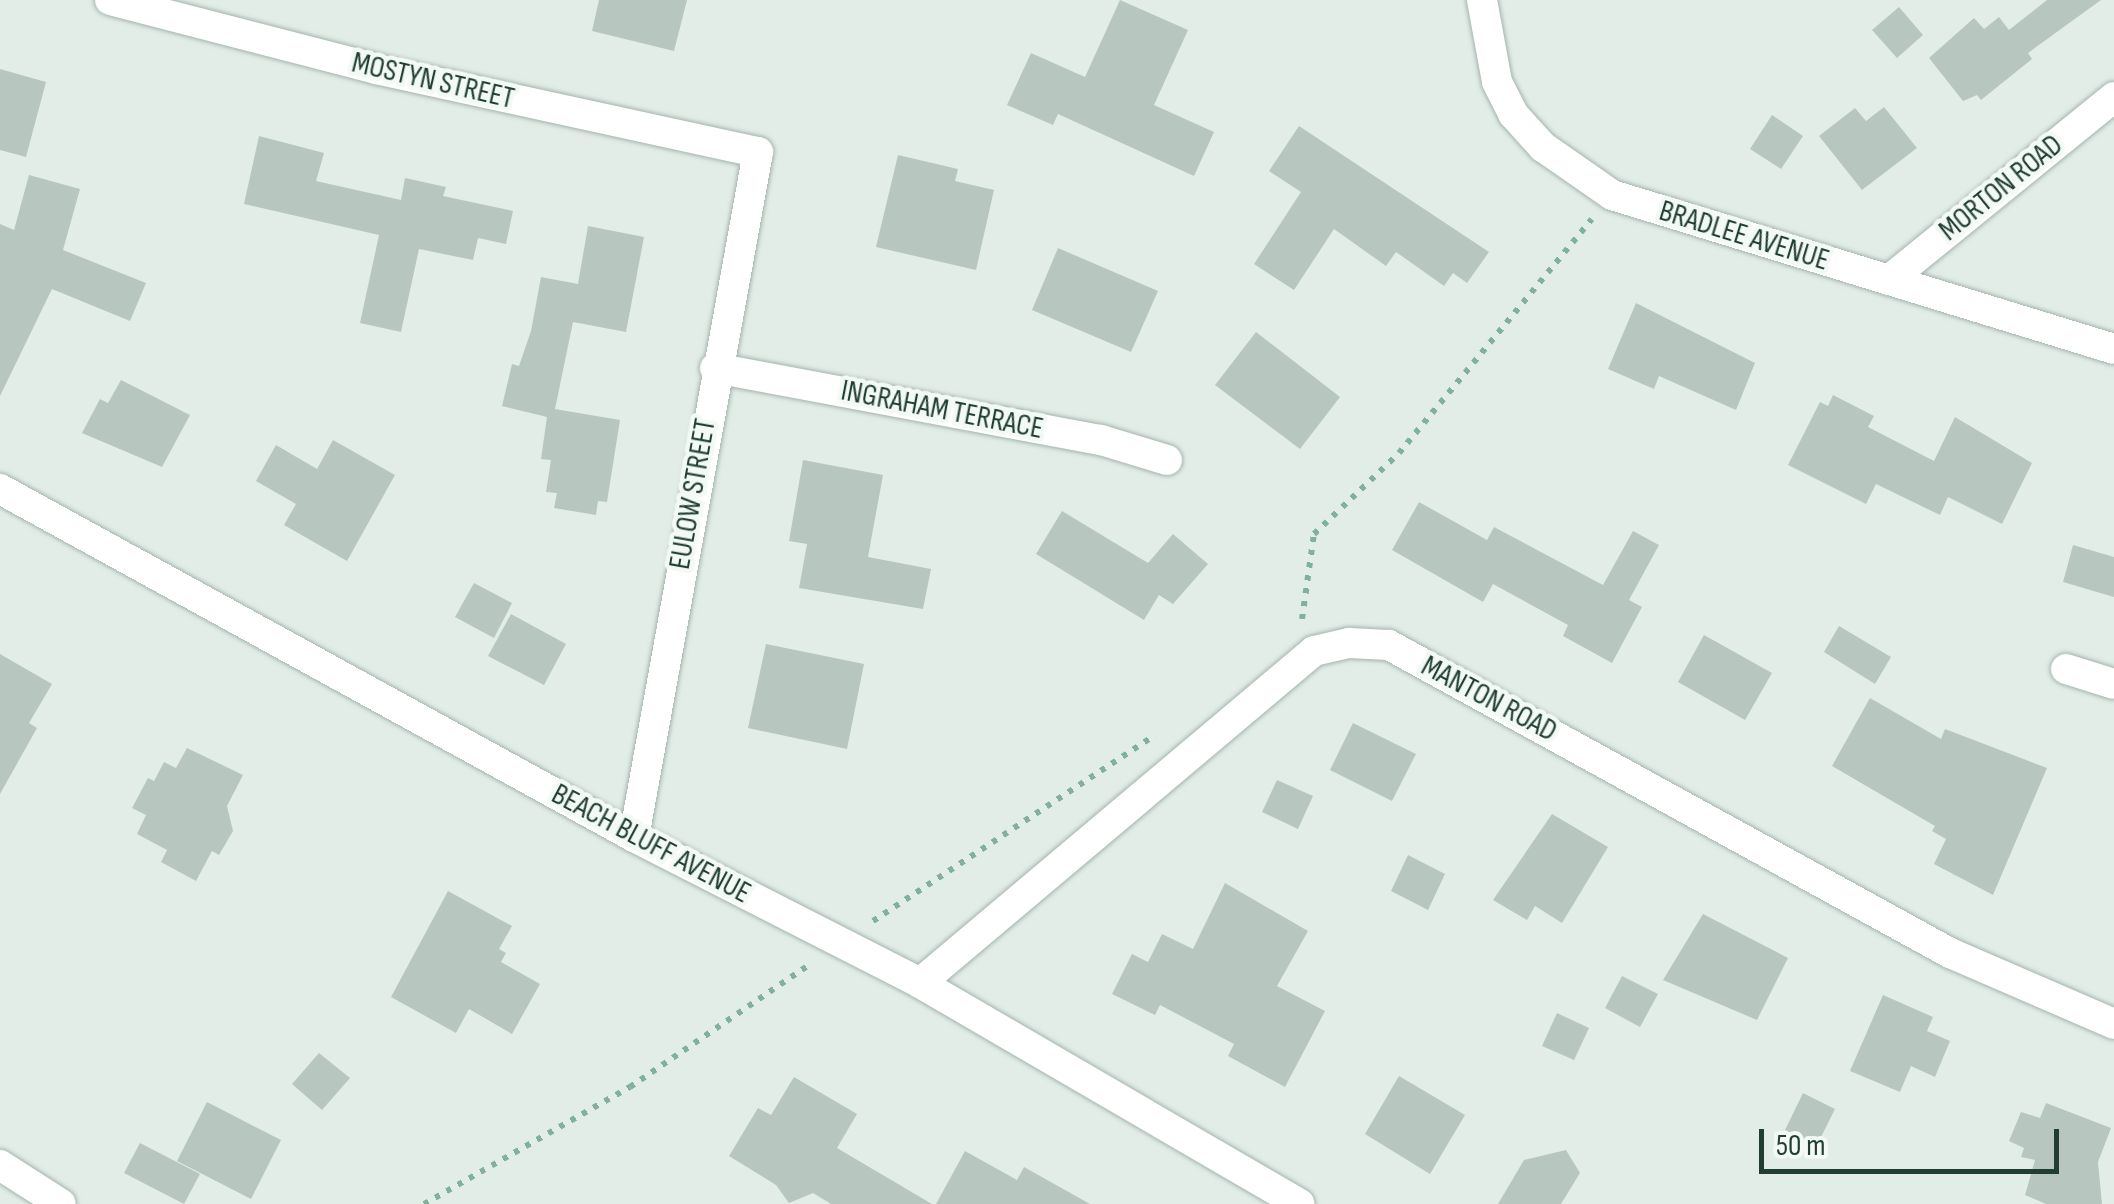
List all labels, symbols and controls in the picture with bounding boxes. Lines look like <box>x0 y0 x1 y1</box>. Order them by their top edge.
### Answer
street label: MOSTYN STREET <box>348 45 518 117</box>
street label: MORTON ROAD <box>1932 127 2070 249</box>
street label: BRADLEE AVENUE <box>1655 193 1833 279</box>
street label: INGRAHAM TERRACE <box>838 373 1046 447</box>
street label: EULOW STREET <box>662 416 724 572</box>
street label: MANTON ROAD <box>1415 648 1563 750</box>
street label: BEACH BLUFF AVENUE <box>545 776 757 912</box>
scale bar <box>1764 1109 2064 1171</box>
text: 50 m <box>1776 1128 1825 1164</box>

